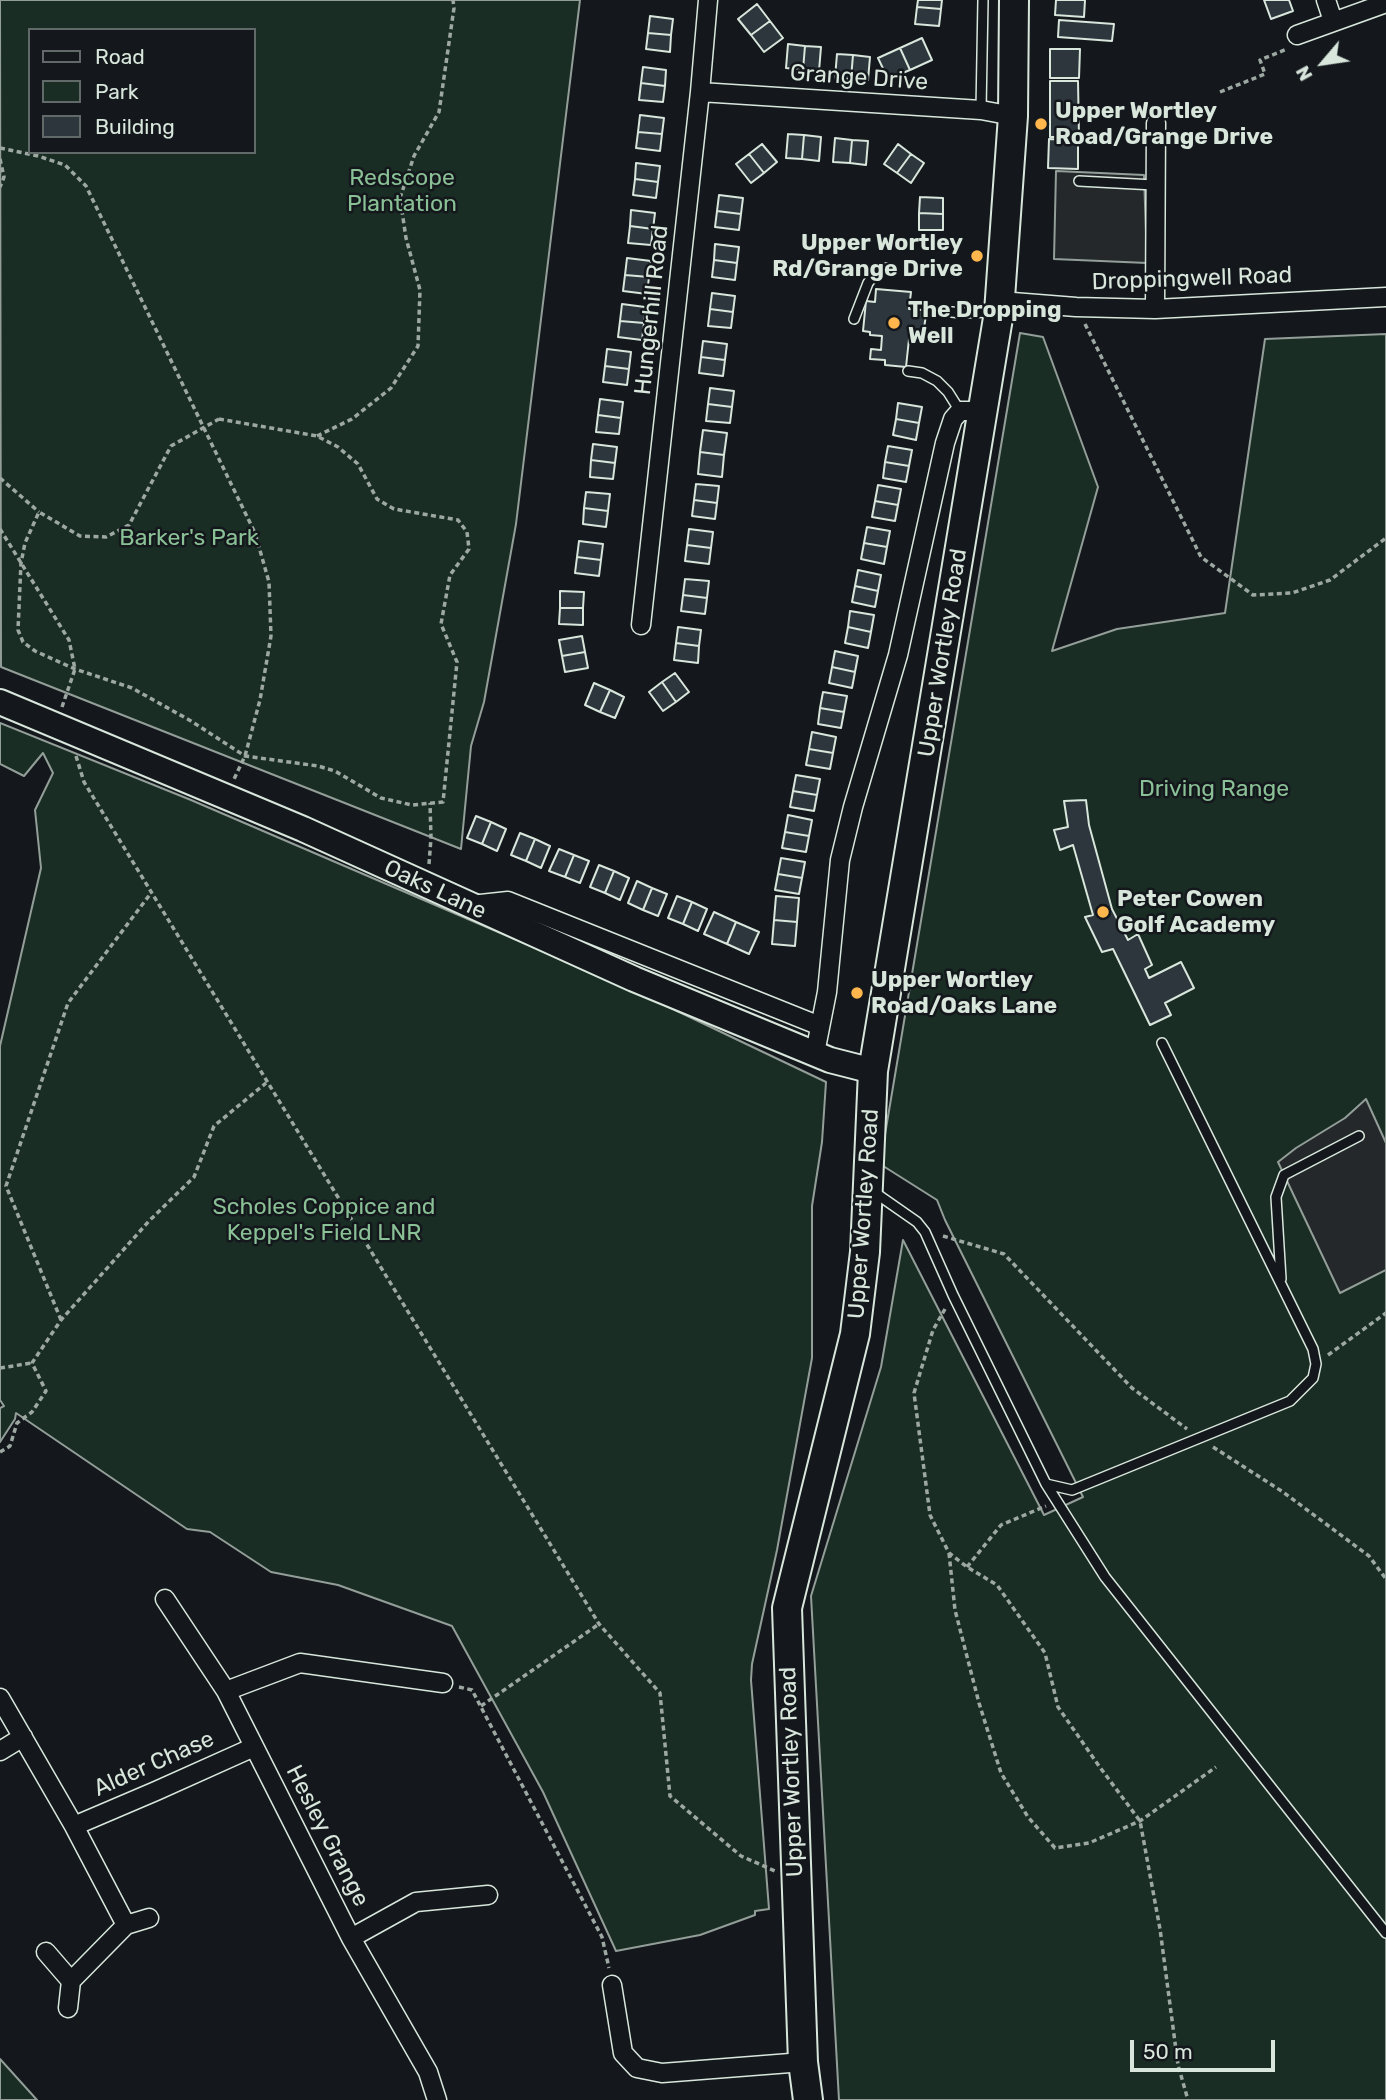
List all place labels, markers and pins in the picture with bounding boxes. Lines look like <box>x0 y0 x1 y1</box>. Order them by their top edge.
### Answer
place label: Upper Wortley Road/Grange Drive <box>1055 97 1273 151</box>
marker: Upper Wortley Road/Grange Drive <box>1033 116 1049 132</box>
place label: Upper Wortley Rd/Grange Drive <box>772 229 963 283</box>
marker: Upper Wortley Rd/Grange Drive <box>969 248 985 264</box>
place label: The Dropping Well <box>908 296 1061 350</box>
marker: The Dropping Well <box>886 315 902 331</box>
place label: Peter Cowen Golf Academy <box>1117 885 1275 939</box>
marker: Peter Cowen Golf Academy <box>1095 904 1111 920</box>
place label: Upper Wortley Road/Oaks Lane <box>871 966 1057 1020</box>
marker: Upper Wortley Road/Oaks Lane <box>849 985 865 1001</box>

